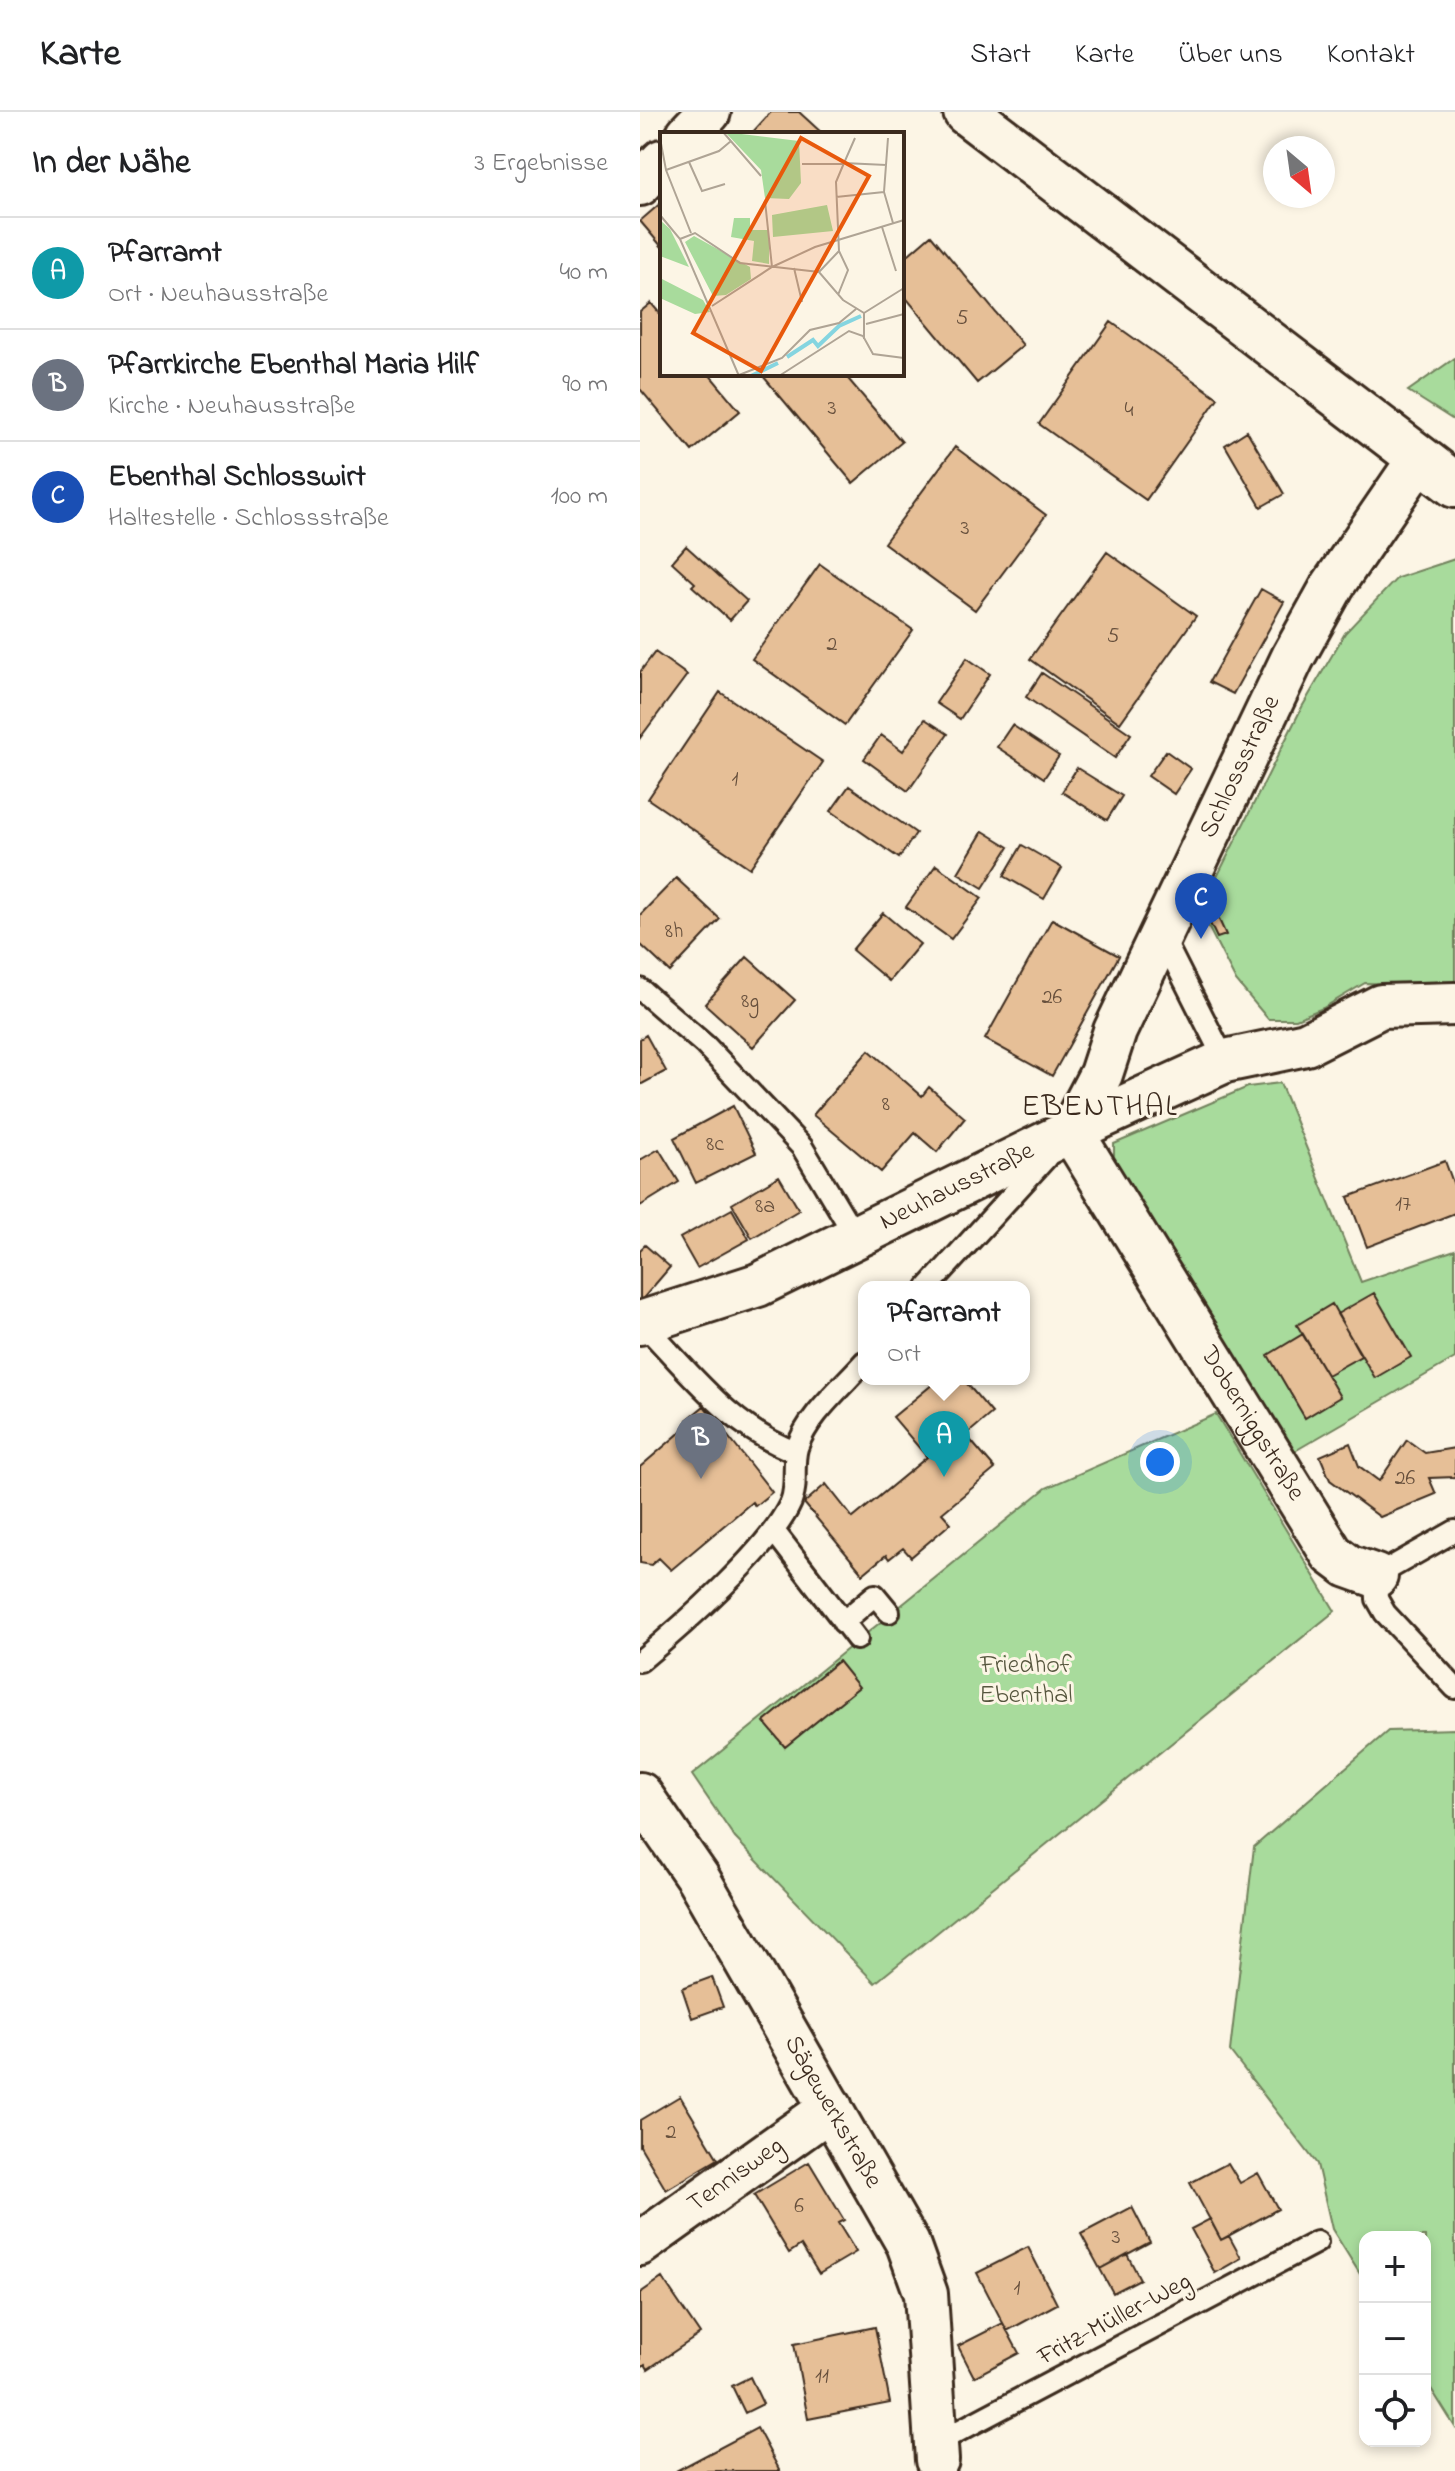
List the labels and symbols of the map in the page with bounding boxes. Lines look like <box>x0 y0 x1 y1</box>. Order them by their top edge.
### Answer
inset map <box>660 132 904 376</box>
north arrow <box>1263 136 1335 208</box>
house number: 5 <box>956 303 968 335</box>
house number: 3 <box>827 393 837 425</box>
house number: 4 <box>1124 395 1134 427</box>
house number: 3 <box>960 513 970 545</box>
house number: 5 <box>1107 621 1119 653</box>
house number: 2 <box>827 629 838 661</box>
street label: Schlossstraße <box>1190 689 1291 845</box>
house number: 1 <box>732 764 739 796</box>
pin: C <box>1175 873 1227 939</box>
house number: 8h <box>665 916 683 948</box>
house number: 26 <box>1042 982 1063 1014</box>
house number: 8g <box>741 986 759 1019</box>
district label: EBENTHAL <box>1022 1086 1179 1130</box>
house number: 8 <box>882 1089 890 1121</box>
house number: 8c <box>706 1129 724 1161</box>
street label: Neuhausstraße <box>874 1133 1041 1241</box>
house number: 17 <box>1395 1189 1411 1221</box>
house number: 8a <box>755 1191 775 1223</box>
street label: Doberniggstraße <box>1189 1338 1314 1509</box>
pin: A <box>918 1411 970 1477</box>
pin: B <box>675 1413 727 1479</box>
your location <box>1140 1442 1180 1482</box>
house number: 26 <box>1395 1463 1416 1495</box>
park label: Friedhof Ebenthal <box>979 1647 1073 1715</box>
street label: Sägewerkstraße <box>773 2029 891 2196</box>
house number: 2 <box>666 2117 677 2149</box>
street label: Tennisweg <box>680 2128 792 2223</box>
house number: 6 <box>794 2191 804 2223</box>
house number: 3 <box>1111 2222 1121 2254</box>
street label: Fritz-Müller-Weg <box>1031 2264 1199 2377</box>
house number: 1 <box>1014 2273 1021 2305</box>
house number: 11 <box>815 2361 829 2393</box>

